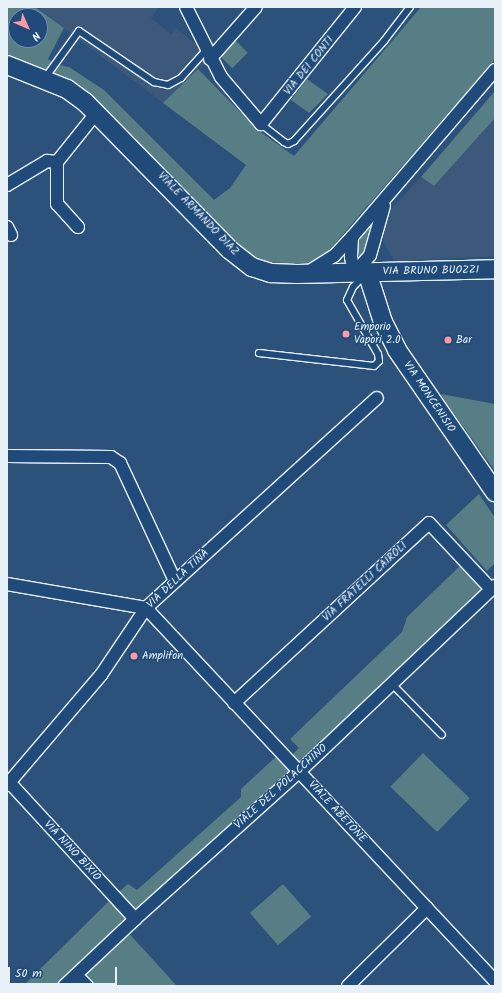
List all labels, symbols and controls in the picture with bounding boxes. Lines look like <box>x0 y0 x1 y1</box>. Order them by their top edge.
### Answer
north arrow <box>8 8 48 48</box>
text: N <box>27 27 45 45</box>
street label: VIA DEI CONTI <box>281 34 337 98</box>
street label: VIALE ARMANDO DIAZ <box>155 169 241 259</box>
street label: VIA BRUNO BUOZZI <box>383 264 479 278</box>
place label: Emporio Vapori 2.0 <box>354 321 400 347</box>
marker: Emporio Vapori 2.0 <box>341 329 351 339</box>
place label: Bar <box>456 333 472 347</box>
marker: Bar <box>443 335 453 345</box>
street label: VIA MONCENISIO <box>400 359 458 435</box>
street label: VIA FRATELLI CAIROLI <box>320 539 410 625</box>
street label: VIA DELLA TINA <box>144 547 212 611</box>
place label: Amplifon <box>142 649 183 663</box>
marker: Amplifon <box>129 651 139 661</box>
street label: VIALE DEL POLACCHINO <box>232 742 330 832</box>
street label: VIALE ABETONE <box>305 778 369 846</box>
street label: VIA NINO BIXIO <box>41 818 103 884</box>
scale bar <box>10 959 119 985</box>
text: 50 m <box>15 964 42 983</box>

